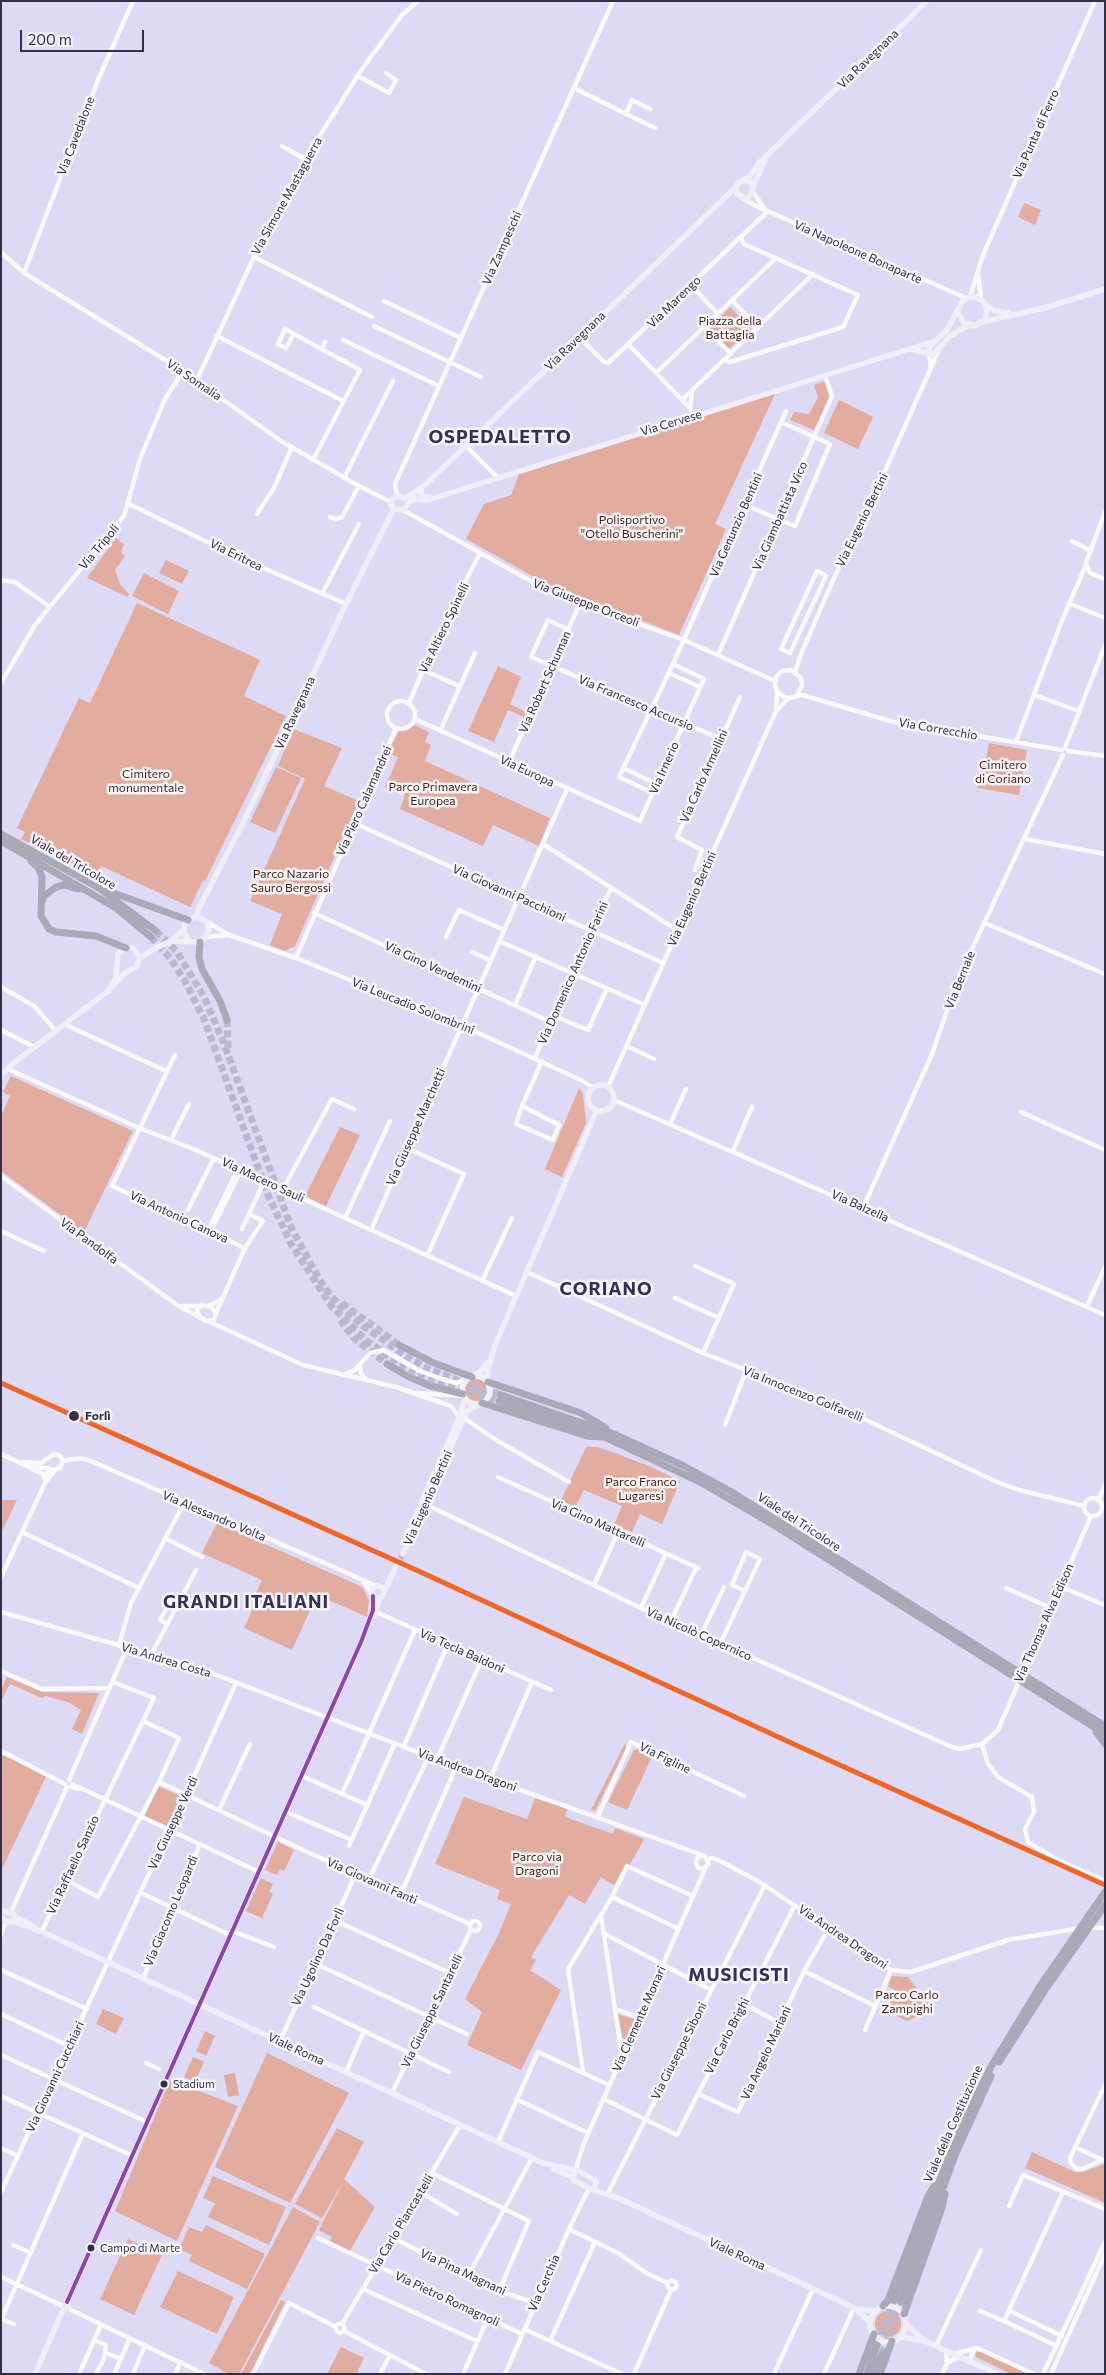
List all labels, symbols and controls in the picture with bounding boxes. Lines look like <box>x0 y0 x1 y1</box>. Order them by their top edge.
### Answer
scale bar <box>22 20 146 52</box>
street label: Via Ravegnana <box>835 26 901 92</box>
text: 200 m <box>28 30 72 48</box>
street label: Via Punta di Ferro <box>1010 87 1062 181</box>
street label: Via Cavedalone <box>54 95 98 177</box>
street label: Via Simone Mastaguerra <box>249 134 325 258</box>
street label: Via Zampeschi <box>479 209 525 287</box>
street label: Via Napoleone Bonaparte <box>792 217 924 287</box>
street label: Via Marengo <box>644 273 704 331</box>
street label: Via Ravegnana <box>542 308 608 374</box>
park label: Piazza della Battaglia <box>698 314 762 342</box>
street label: Via Somalia <box>164 356 224 404</box>
street label: Via Cervese <box>639 407 703 439</box>
district label: OSPEDALETTO <box>427 426 573 448</box>
street label: Via Giambattista Vico <box>749 459 811 573</box>
street label: Via Genunzio Bentini <box>706 470 766 580</box>
street label: Via Eugenio Bertini <box>833 471 891 569</box>
park label: Polisportivo "Otello Buscherini" <box>581 513 683 541</box>
street label: Via Tripoli <box>76 521 122 573</box>
street label: Via Eritrea <box>207 536 265 574</box>
street label: Via Giuseppe Orceoli <box>531 576 641 630</box>
street label: Via Altiero Spinelli <box>416 580 472 676</box>
street label: Via Robert Schuman <box>516 629 574 735</box>
street label: Via Francesco Accursio <box>576 672 696 734</box>
street label: Via Ravegnana <box>272 674 318 752</box>
street label: Via Correcchio <box>897 715 979 743</box>
street label: Via Carlo Armellini <box>677 727 731 825</box>
street label: Via Irnerio <box>646 739 682 797</box>
street label: Via Piero Calamandrei <box>333 744 395 858</box>
street label: Via Europa <box>497 752 557 790</box>
park label: Cimitero di Coriano <box>975 758 1031 786</box>
park label: Cimitero monumentale <box>108 767 184 795</box>
park label: Parco Primavera Europea <box>388 780 478 808</box>
street label: Viale del Tricolore <box>28 832 118 892</box>
street label: Via Eugenio Bertini <box>665 849 719 949</box>
street label: Via Giovanni Pacchioni <box>450 861 568 925</box>
park label: Parco Nazario Sauro Bergossi <box>251 867 331 895</box>
street label: Via Domenico Antonio Farini <box>535 899 611 1047</box>
street label: Via Gino Vendemini <box>382 938 484 996</box>
street label: Via Bernale <box>942 949 978 1011</box>
street label: Via Leucadio Solombrini <box>349 975 477 1037</box>
street label: Via Giuseppe Marchetti <box>384 1066 448 1188</box>
street label: Via Macero Sauli <box>219 1154 307 1206</box>
street label: Via Balzella <box>829 1187 891 1225</box>
street label: Via Antonio Canova <box>127 1188 231 1246</box>
street label: Via Pandolfa <box>57 1215 121 1267</box>
district label: CORIANO <box>559 1278 653 1300</box>
street label: Via Innocenzo Golfarelli <box>741 1363 865 1425</box>
marker: Forlì <box>67 1409 81 1423</box>
place label: Forlì <box>85 1409 111 1423</box>
street label: Via Eugenio Bertini <box>401 1448 455 1548</box>
park label: Parco Franco Lugaresi <box>605 1475 677 1503</box>
street label: Via Alessandro Volta <box>160 1488 268 1544</box>
street label: Viale del Tricolore <box>755 1490 843 1554</box>
street label: Via Gino Mattarelli <box>548 1496 648 1550</box>
street label: Via Thomas Alva Edison <box>1011 1561 1077 1685</box>
district label: GRANDI ITALIANI <box>161 1591 331 1613</box>
street label: Via Nicolò Copernico <box>644 1604 754 1664</box>
street label: Via Tecla Baldoni <box>417 1626 507 1676</box>
street label: Via Andrea Costa <box>119 1639 213 1681</box>
street label: Via Figline <box>637 1739 693 1777</box>
street label: Via Andrea Dragoni <box>415 1745 519 1795</box>
street label: Via Giuseppe Verdi <box>145 1774 201 1872</box>
street label: Via Raffaello Sanzio <box>44 1813 102 1917</box>
park label: Parco via Dragoni <box>512 1850 562 1878</box>
street label: Via Giacomo Leopardi <box>141 1853 201 1969</box>
street label: Via Giovanni Fanti <box>324 1854 420 1908</box>
street label: Via Andrea Dragoni <box>796 1902 890 1972</box>
street label: Via Ugolino Da Forlì <box>289 1906 347 2008</box>
street label: Via Giuseppe Santarelli <box>398 1952 466 2070</box>
street label: Via Clemente Monari <box>609 1964 669 2074</box>
district label: MUSICISTI <box>687 1964 791 1986</box>
park label: Parco Carlo Zampighi <box>875 1988 939 2016</box>
street label: Via Carlo Brighi <box>702 1995 752 2077</box>
street label: Via Giuseppe Siboni <box>648 2000 710 2102</box>
street label: Via Angelo Mariani <box>738 2004 794 2102</box>
street label: Via Giovanni Cucchiari <box>23 2019 87 2135</box>
street label: Viale Roma <box>265 2030 327 2068</box>
street label: Viale della Costituzione <box>921 2063 985 2185</box>
place label: Stadium <box>173 2077 215 2091</box>
marker: Stadium <box>159 2079 169 2089</box>
street label: Via Carlo Piancastelli <box>366 2172 436 2276</box>
street label: Viale Roma <box>706 2235 768 2273</box>
place label: Campo di Marte <box>100 2241 180 2255</box>
marker: Campo di Marte <box>86 2243 96 2253</box>
street label: Via Pina Magnani <box>418 2246 508 2298</box>
street label: Via Cerchia <box>525 2252 563 2314</box>
street label: Via Pietro Romagnoli <box>392 2268 502 2330</box>

